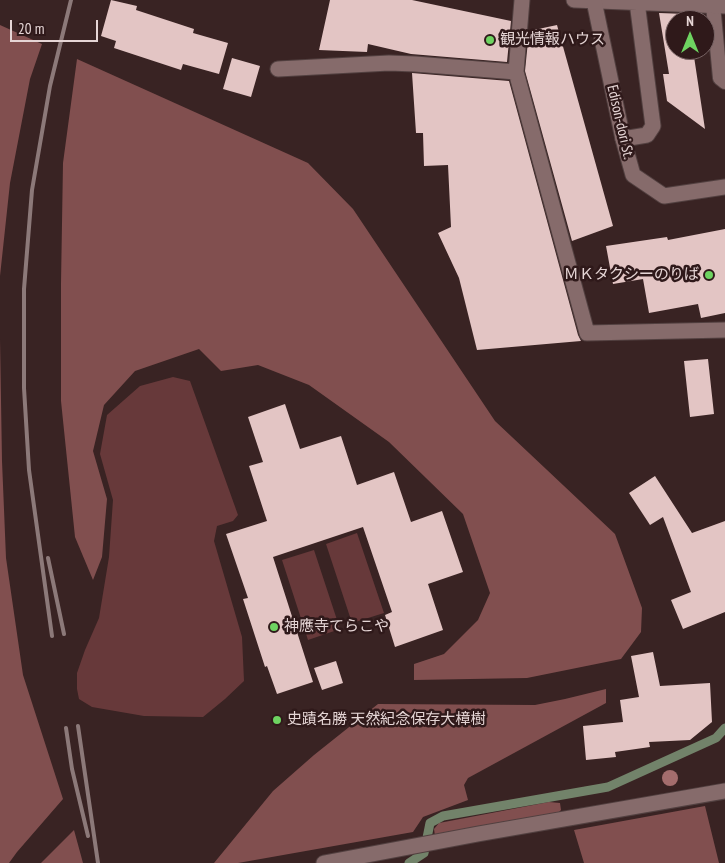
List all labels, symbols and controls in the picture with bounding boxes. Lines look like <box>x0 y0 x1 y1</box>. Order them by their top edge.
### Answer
scale bar <box>12 10 100 42</box>
north arrow <box>665 10 715 60</box>
text: N <box>686 12 694 30</box>
text: 20 m <box>18 19 44 38</box>
place label: 観光情報ハウス <box>500 31 605 49</box>
marker: 観光情報ハウス <box>484 34 496 46</box>
street label: Edison-dori St. <box>603 83 637 161</box>
place label: ＭＫタクシーのりば <box>564 266 699 284</box>
marker: ＭＫタクシーのりば <box>703 269 715 281</box>
place label: 神應寺てらこや <box>284 618 389 636</box>
marker: 神應寺てらこや <box>268 621 280 633</box>
place label: 史蹟名勝 天然紀念保存大樟樹 <box>287 711 485 729</box>
marker: 史蹟名勝 天然紀念保存大樟樹 <box>271 714 283 726</box>

